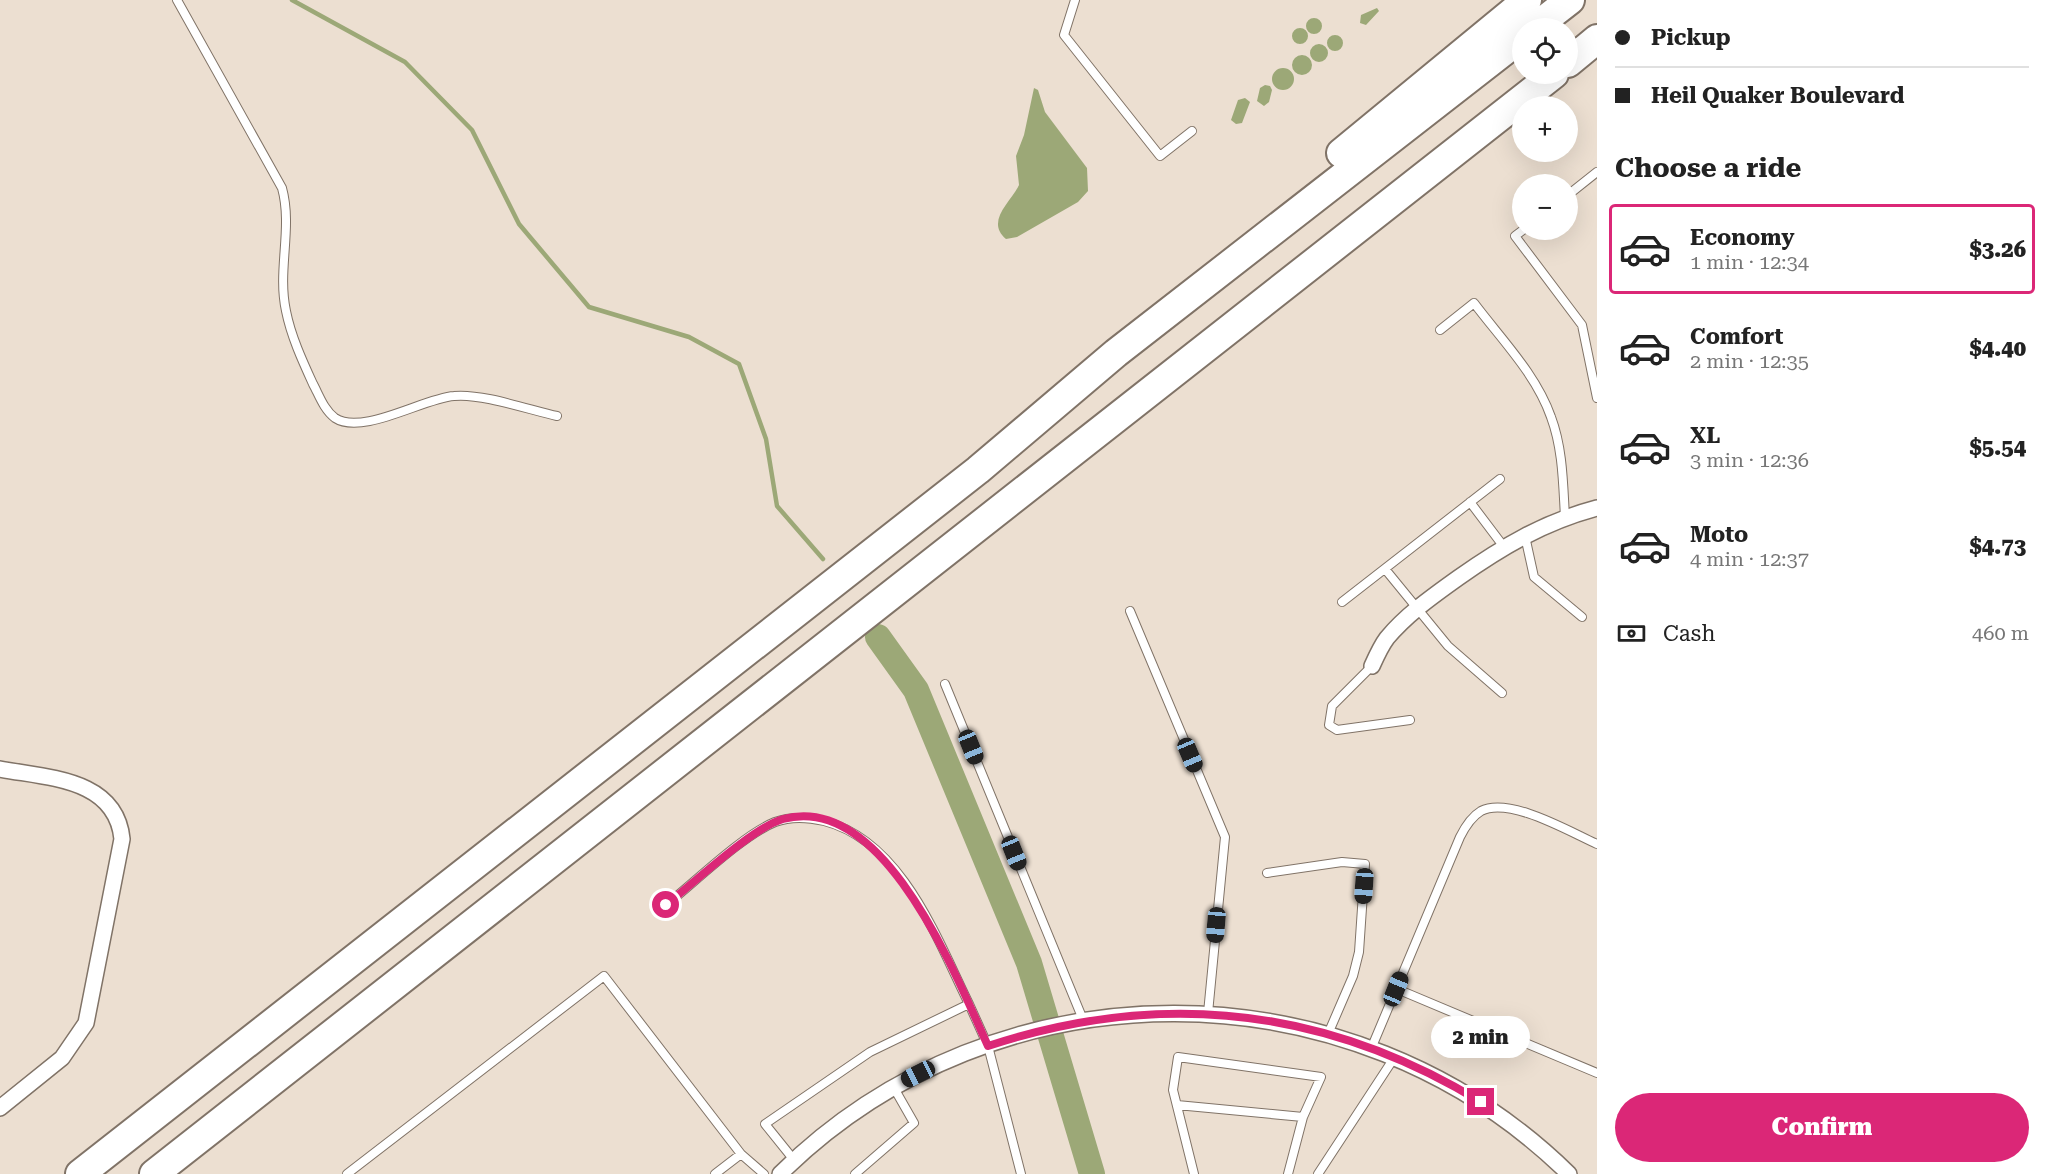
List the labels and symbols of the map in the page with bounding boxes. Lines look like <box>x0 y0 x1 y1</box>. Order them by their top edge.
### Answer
car <box>956 727 986 767</box>
car <box>1175 735 1205 775</box>
car <box>999 833 1029 873</box>
car <box>1354 867 1374 905</box>
route start <box>652 891 679 918</box>
car <box>1205 906 1227 944</box>
car <box>1381 969 1411 1009</box>
callout: 2 min <box>1432 1015 1530 1057</box>
car <box>898 1058 938 1090</box>
route end <box>1467 1088 1494 1115</box>

